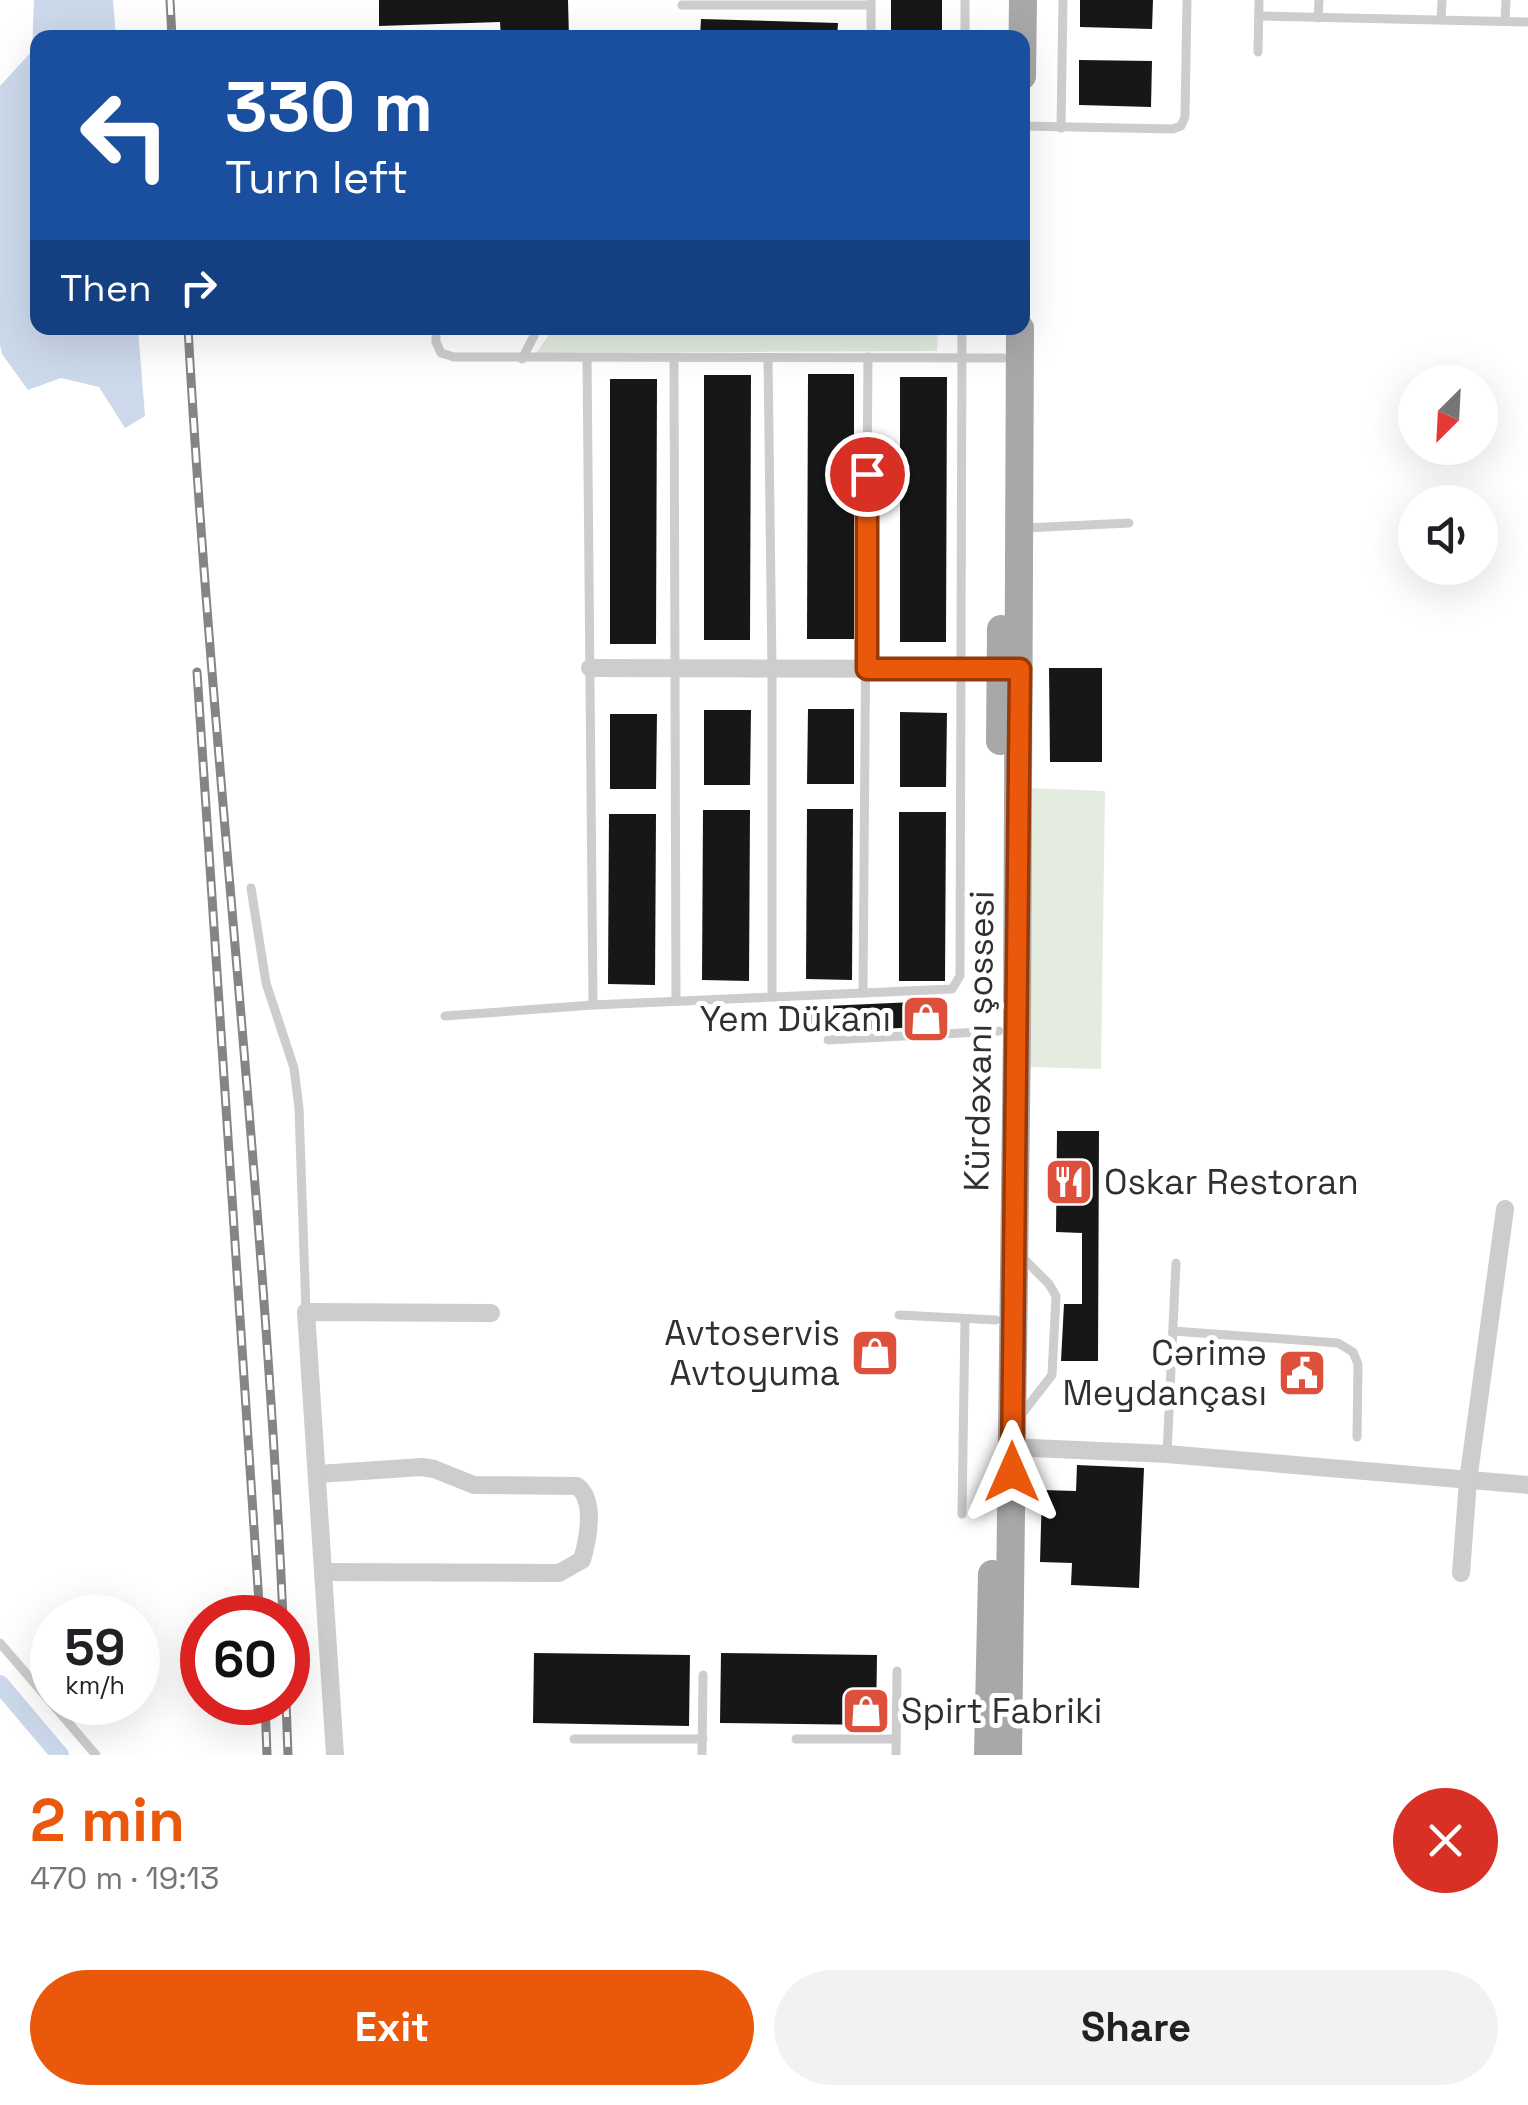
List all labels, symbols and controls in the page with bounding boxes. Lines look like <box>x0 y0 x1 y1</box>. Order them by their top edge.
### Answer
text: 330 m <box>225 62 433 151</box>
icon: left <box>60 70 190 200</box>
text: Turn left <box>225 149 408 206</box>
icon: right <box>171 260 226 315</box>
text: Then <box>60 264 151 312</box>
north arrow <box>1398 365 1498 465</box>
map controls <box>1398 365 1498 585</box>
pin <box>825 432 910 517</box>
icon: arrive <box>840 447 895 502</box>
button: sound <box>1398 485 1498 585</box>
street label: Kürdəxanı şossesi <box>954 890 1004 1192</box>
shop icon: Yem Dükanı <box>900 993 952 1045</box>
place label: Yem Dükanı <box>700 997 891 1041</box>
restaurant icon: Oskar Restoran <box>1043 1156 1095 1208</box>
place label: Oskar Restoran <box>1104 1160 1359 1204</box>
place label: Avtoservis Avtoyuma <box>664 1311 840 1395</box>
shop icon: Avtoservis Avtoyuma <box>849 1327 901 1379</box>
place label: Cərimə Meydançası <box>1063 1331 1267 1415</box>
public building icon: Cərimə Meydançası <box>1276 1347 1328 1399</box>
position arrow <box>960 1420 1064 1524</box>
speed limit sign: 60 <box>180 1595 310 1725</box>
text: 59 <box>65 1616 125 1680</box>
text: km/h <box>65 1669 125 1701</box>
shop icon: Spirt Fabriki <box>840 1685 892 1737</box>
place label: Spirt Fabriki <box>901 1689 1102 1733</box>
text: 2 min <box>30 1782 185 1859</box>
button: close <box>1393 1788 1498 1893</box>
text: 470 m · 19:13 <box>30 1858 219 1898</box>
button: Exit <box>30 1970 754 2085</box>
button: Share <box>774 1970 1498 2085</box>

